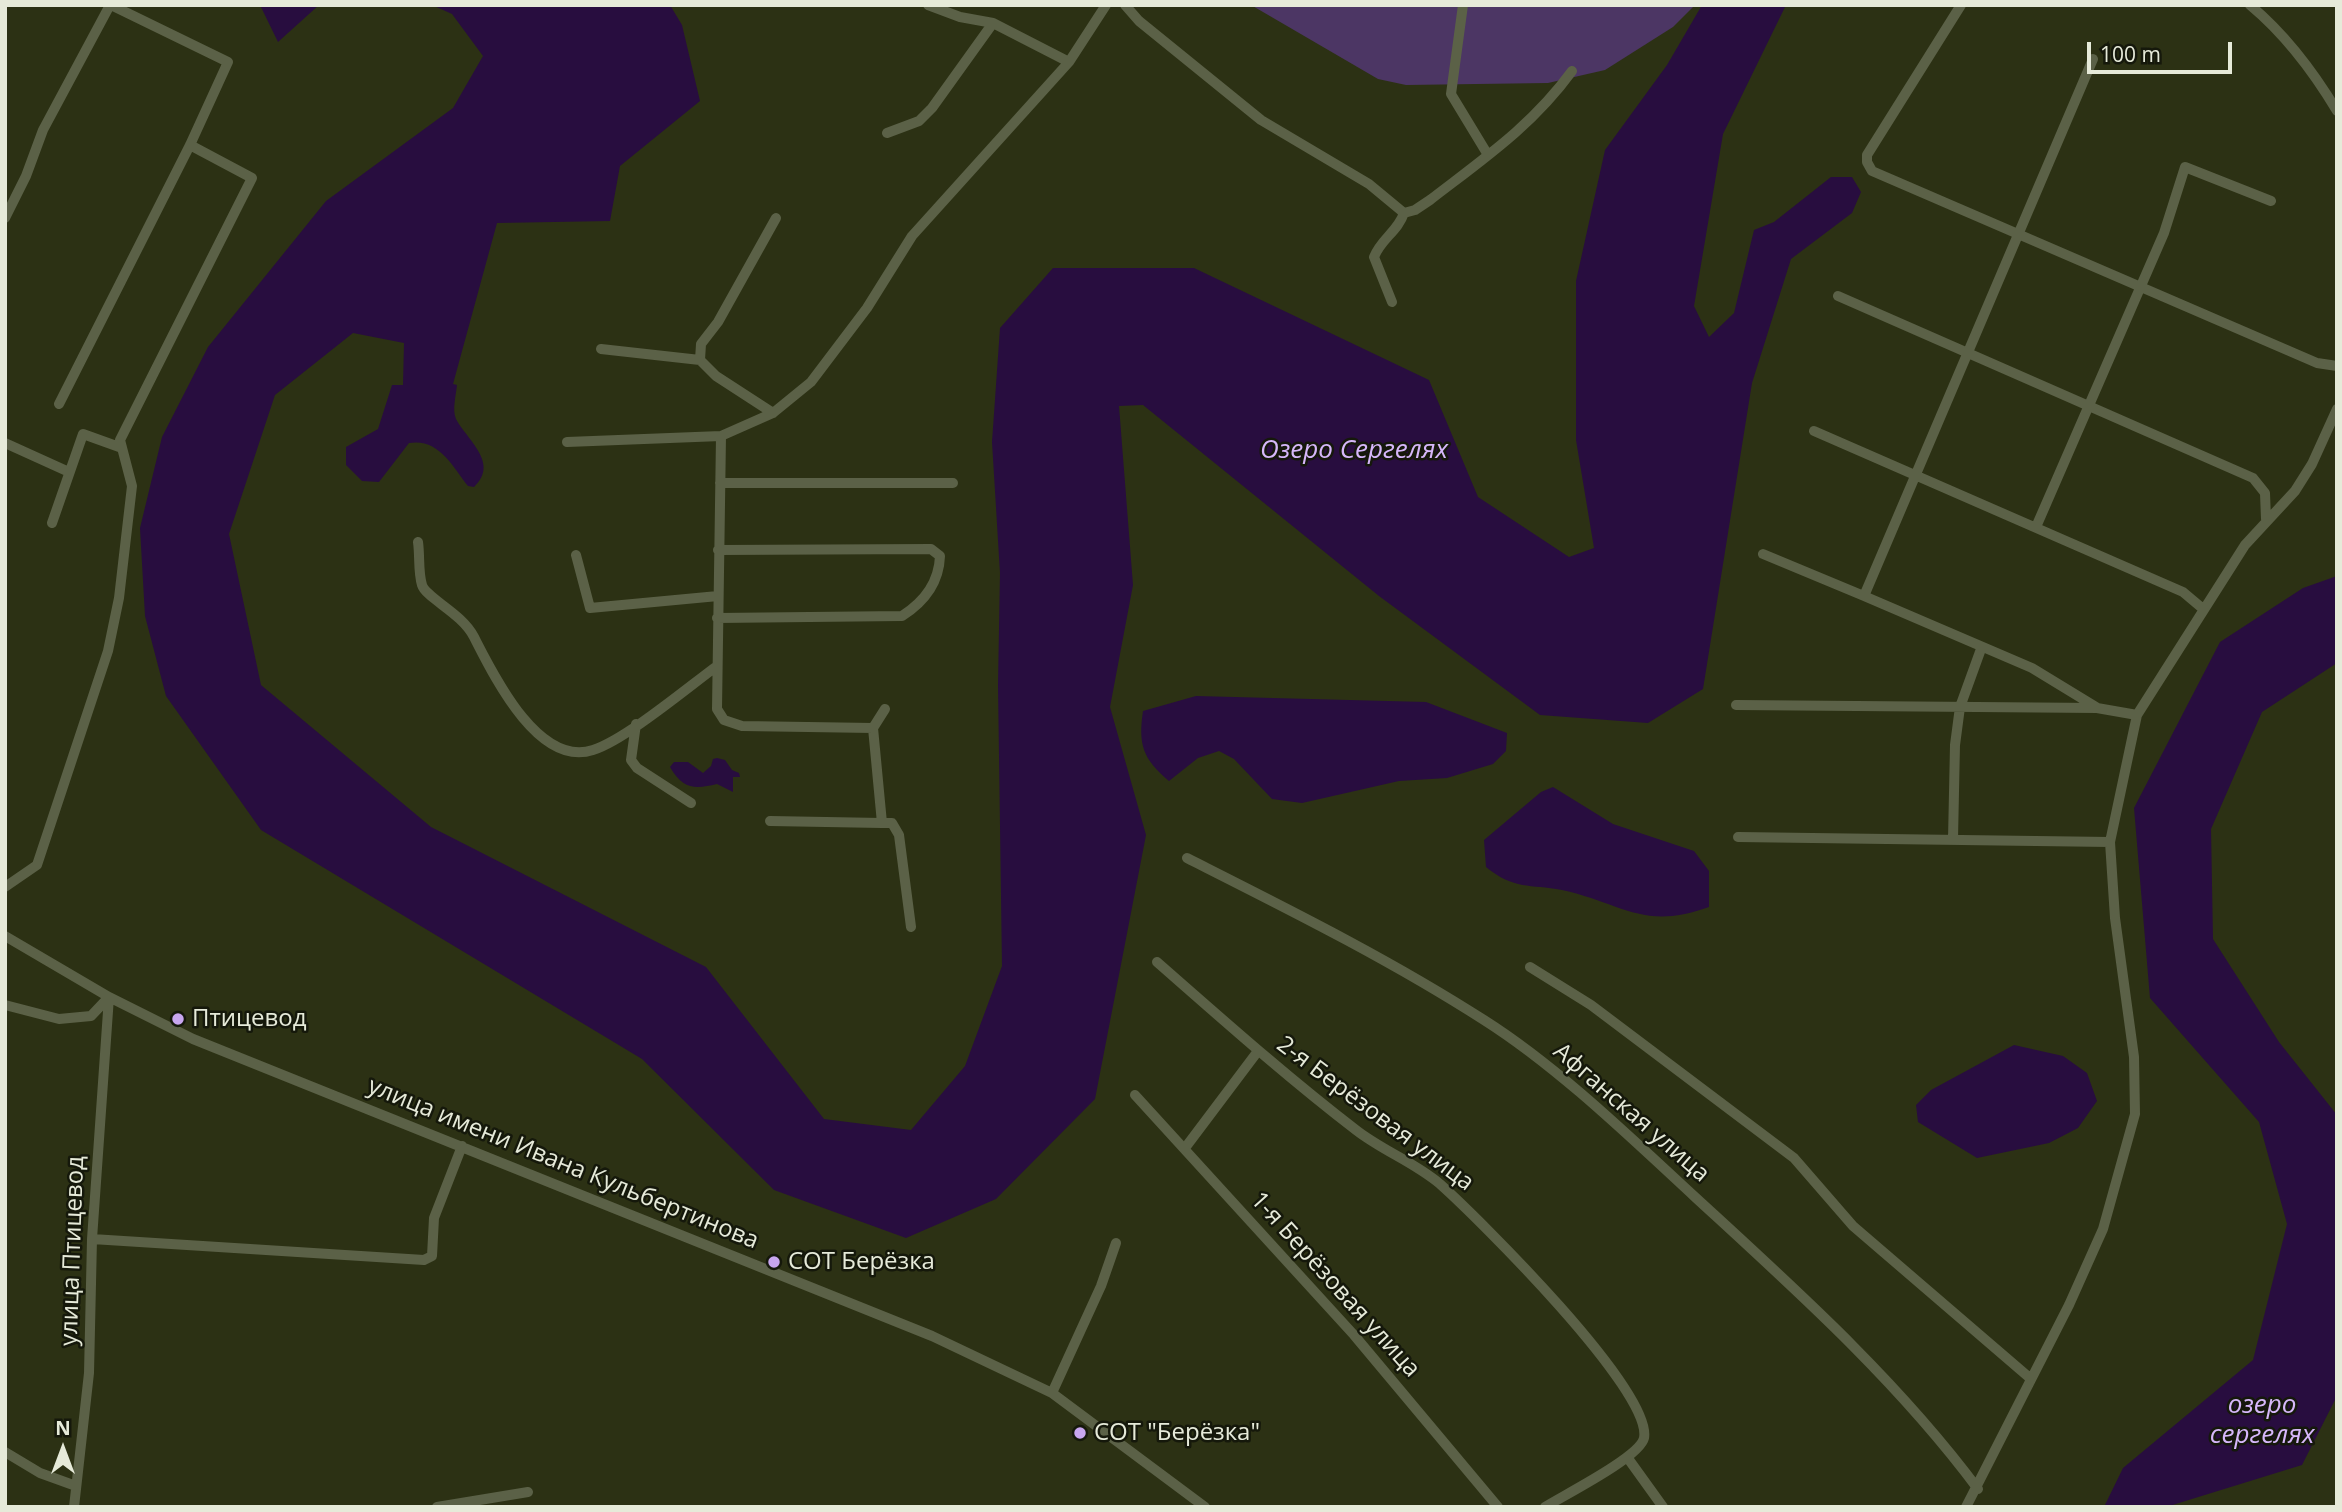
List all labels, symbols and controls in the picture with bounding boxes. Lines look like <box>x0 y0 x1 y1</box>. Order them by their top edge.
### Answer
scale bar <box>2090 28 2235 72</box>
text: 100 m <box>2100 40 2161 68</box>
water label: Озеро Сергелях <box>1260 435 1448 467</box>
place label: Птицевод <box>192 1005 307 1033</box>
marker: Птицевод <box>170 1011 186 1027</box>
street label: 2-я Берёзовая улица <box>1271 1030 1479 1198</box>
street label: Афганская улица <box>1547 1037 1715 1189</box>
street label: улица имени Ивана Кульбертинова <box>363 1072 763 1256</box>
street label: улица Птицевод <box>55 1155 91 1347</box>
street label: 1-я Берёзовая улица <box>1244 1186 1426 1384</box>
place label: СОТ Берёзка <box>788 1248 935 1276</box>
marker: СОТ Берёзка <box>766 1254 782 1270</box>
water label: озеро сергелях <box>2210 1390 2314 1452</box>
north arrow <box>28 1414 98 1484</box>
text: N <box>55 1415 71 1441</box>
place label: СОТ "Берёзка" <box>1094 1419 1260 1447</box>
marker: СОТ "Берёзка" <box>1072 1425 1088 1441</box>

